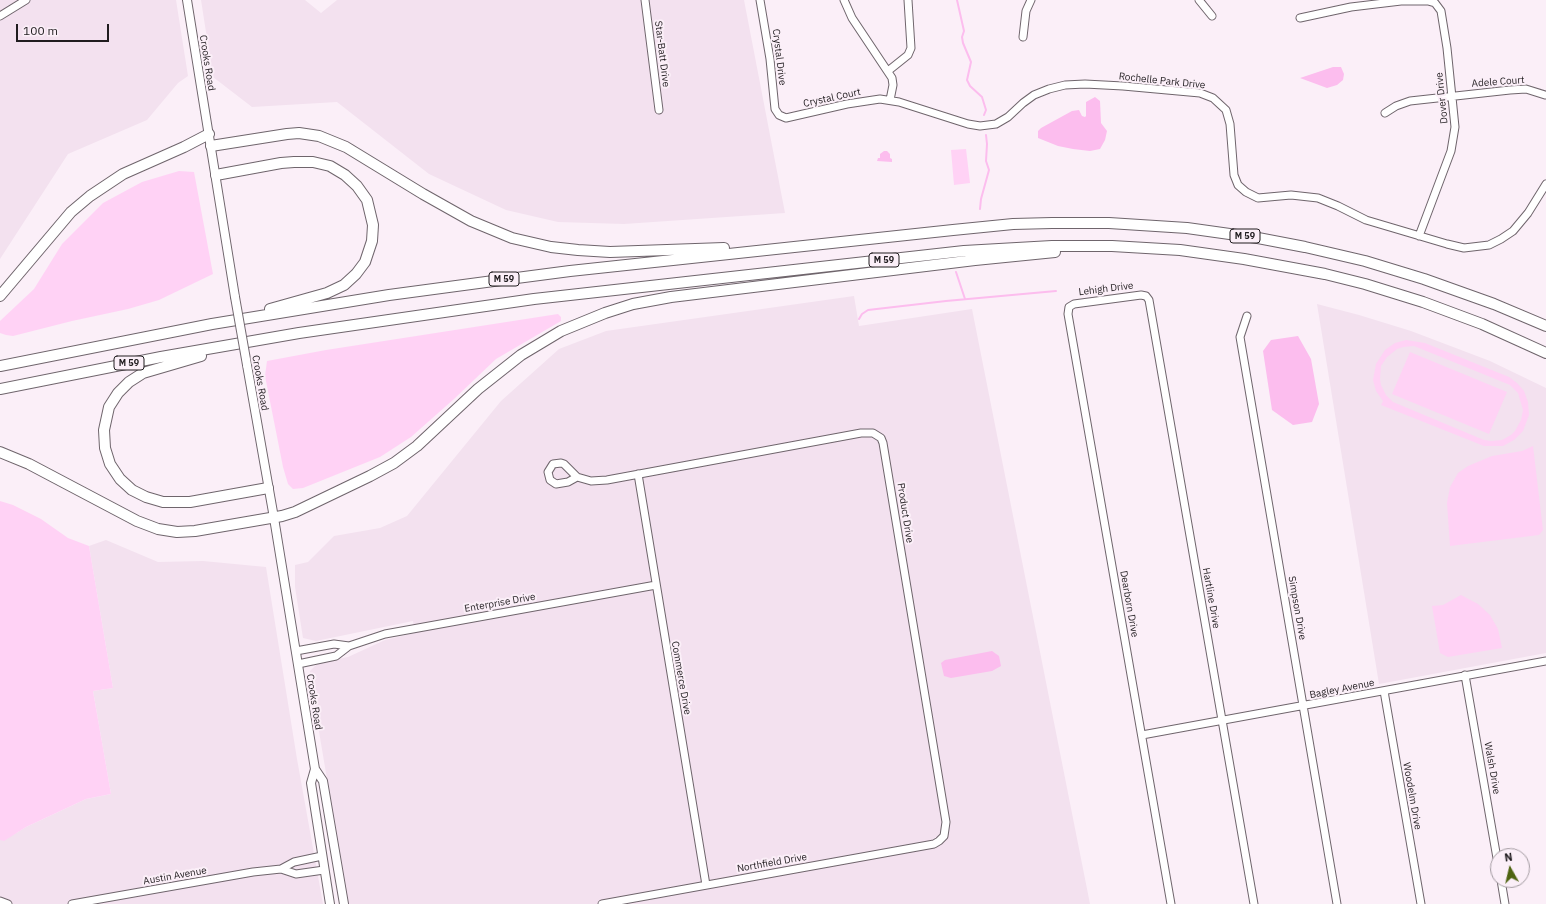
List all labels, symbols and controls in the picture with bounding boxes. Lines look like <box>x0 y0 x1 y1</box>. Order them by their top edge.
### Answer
scale bar <box>18 16 111 42</box>
street label: Star-Batt Drive <box>652 20 672 88</box>
text: 100 m <box>23 23 58 38</box>
street label: Crystal Drive <box>770 28 788 86</box>
street label: Crooks Road <box>197 34 217 92</box>
street label: Rochelle Park Drive <box>1118 70 1206 92</box>
street label: Dover Drive <box>1433 72 1451 124</box>
street label: Adele Court <box>1471 74 1525 90</box>
street label: Crystal Court <box>802 86 862 110</box>
road number: M 59 <box>1230 229 1260 243</box>
road number: M 59 <box>869 253 899 267</box>
road number: M 59 <box>489 272 519 286</box>
street label: Lehigh Drive <box>1078 280 1134 298</box>
street label: Crooks Road <box>249 354 271 412</box>
road number: M 59 <box>114 356 144 370</box>
street label: Product Drive <box>894 482 916 544</box>
street label: Hartline Drive <box>1200 567 1222 629</box>
street label: Dearborn Drive <box>1117 570 1141 638</box>
street label: Simpson Drive <box>1285 575 1309 641</box>
street label: Enterprise Drive <box>463 591 537 615</box>
street label: Commerce Drive <box>669 640 693 716</box>
street label: Crooks Road <box>304 673 324 731</box>
street label: Bagley Avenue <box>1308 677 1376 701</box>
street label: Walsh Drive <box>1481 741 1503 795</box>
street label: Woodelm Drive <box>1400 761 1424 831</box>
north arrow <box>1490 848 1530 888</box>
text: N <box>1504 850 1513 865</box>
street label: Northfield Drive <box>736 851 808 875</box>
street label: Austin Avenue <box>142 865 208 887</box>

